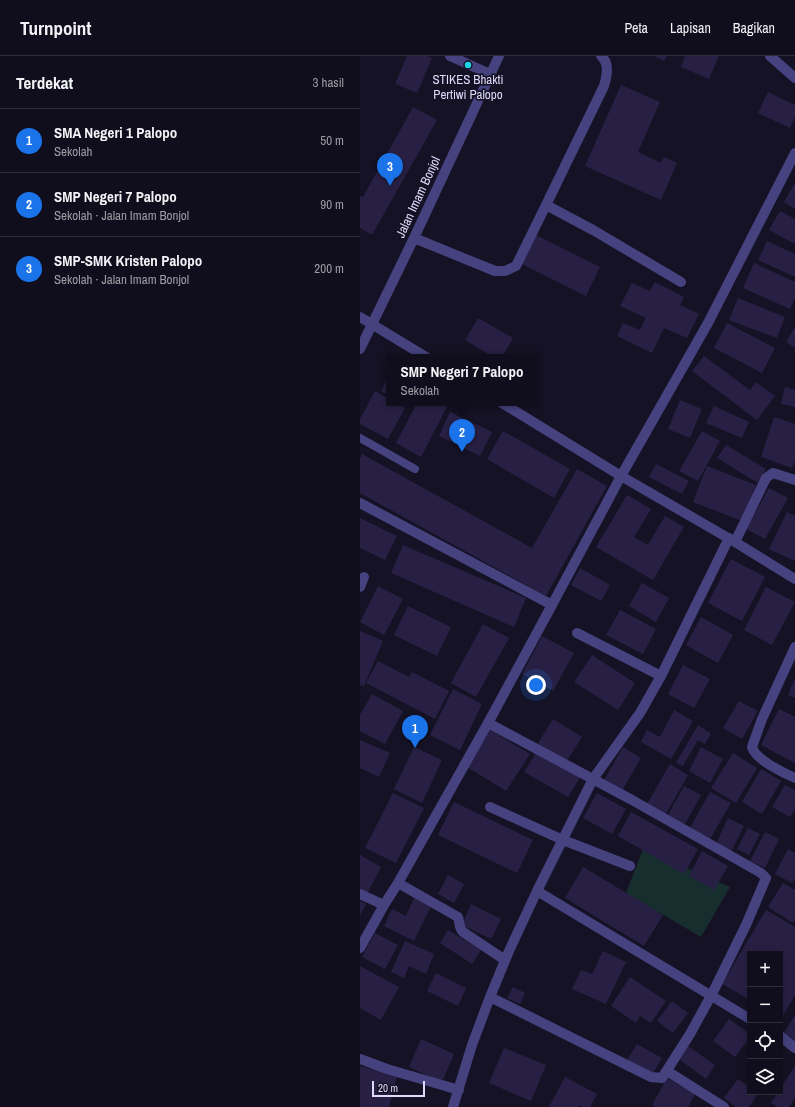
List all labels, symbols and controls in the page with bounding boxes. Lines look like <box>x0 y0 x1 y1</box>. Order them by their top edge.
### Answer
text: Turnpoint <box>20 15 92 41</box>
text: Peta <box>624 19 648 37</box>
text: Lapisan <box>670 19 711 37</box>
text: Bagikan <box>733 19 775 37</box>
marker: STIKES Bhakti Pertiwi Palopo <box>463 60 473 70</box>
text: Terdekat <box>16 71 73 94</box>
place label: STIKES Bhakti Pertiwi Palopo <box>432 71 504 103</box>
text: 3 hasil <box>313 74 344 91</box>
text: SMA Negeri 1 Palopo <box>54 122 177 143</box>
text: 1 <box>26 132 32 149</box>
text: 50 m <box>320 132 344 149</box>
text: Sekolah <box>54 143 93 160</box>
pin: 3 <box>377 153 403 186</box>
street label: Jalan Imam Bonjol <box>392 154 444 240</box>
text: SMP Negeri 7 Palopo <box>54 186 177 207</box>
text: 2 <box>26 196 32 213</box>
text: 90 m <box>320 196 344 213</box>
text: Sekolah · Jalan Imam Bonjol <box>54 207 189 224</box>
text: SMP-SMK Kristen Palopo <box>54 250 202 271</box>
text: 3 <box>26 260 32 277</box>
text: 200 m <box>314 260 344 277</box>
text: Sekolah · Jalan Imam Bonjol <box>54 271 189 288</box>
popup <box>386 354 538 406</box>
text: SMP Negeri 7 Palopo <box>401 361 523 382</box>
text: Sekolah <box>401 382 439 399</box>
pin: 2 <box>449 419 475 452</box>
your location <box>526 675 546 695</box>
pin: 1 <box>402 715 428 748</box>
map controls <box>747 951 783 1095</box>
button: + <box>747 951 783 987</box>
button: − <box>747 987 783 1023</box>
button: locate <box>747 1023 783 1059</box>
button: layers <box>747 1059 783 1095</box>
scale bar <box>372 1079 425 1098</box>
text: 20 m <box>378 1081 398 1095</box>

